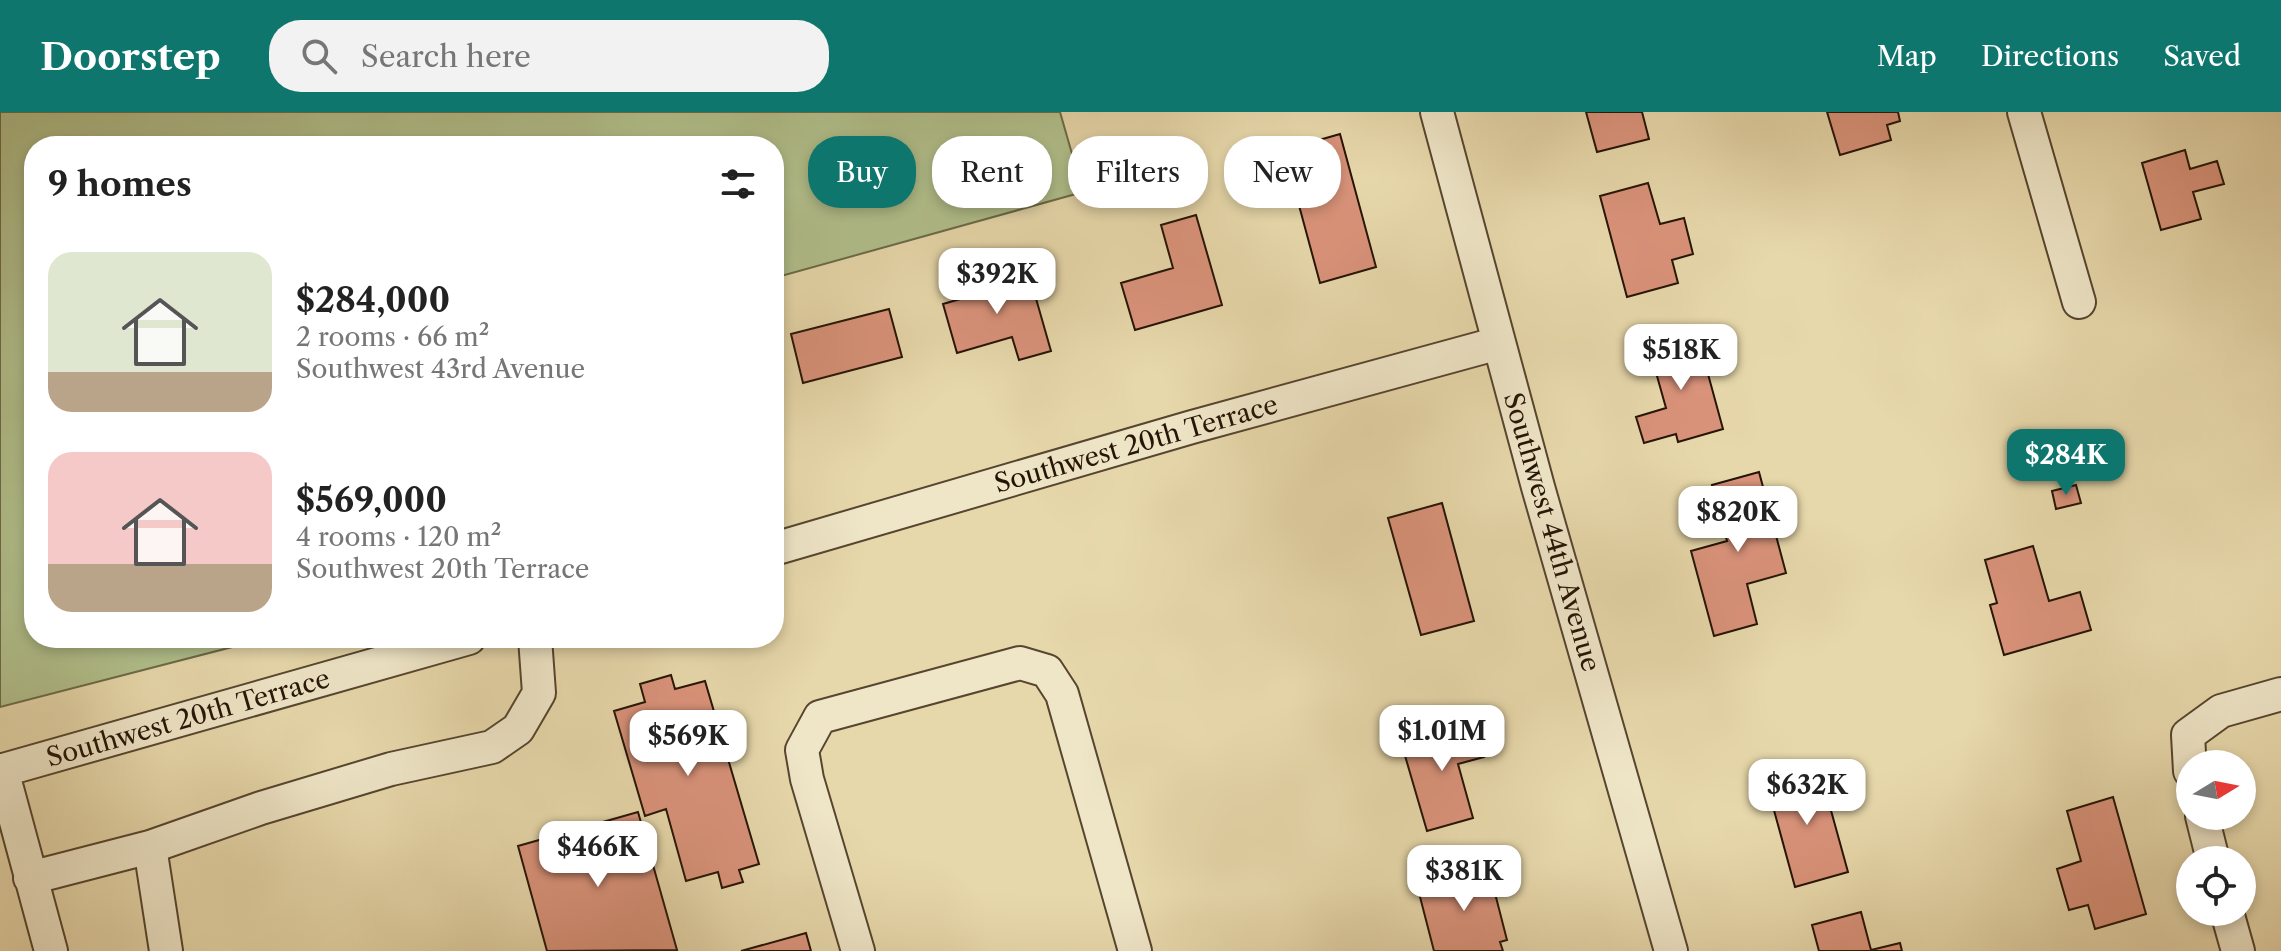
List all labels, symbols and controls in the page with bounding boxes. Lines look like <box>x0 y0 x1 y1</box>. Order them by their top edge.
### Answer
search box <box>269 20 829 92</box>
text: Doorstep <box>40 33 221 80</box>
icon: search <box>297 34 341 78</box>
text: Search here <box>361 38 531 75</box>
text: Map <box>1877 39 1937 73</box>
text: Directions <box>1981 39 2119 73</box>
text: Saved <box>2163 39 2241 73</box>
chip: Buy <box>808 136 916 208</box>
chip: Rent <box>932 136 1052 208</box>
chip: Filters <box>1068 136 1208 208</box>
chip: New <box>1224 136 1341 208</box>
icon: filters <box>716 162 760 206</box>
text: 9 homes <box>48 163 192 205</box>
pin: $392K <box>941 248 1053 316</box>
text: $392K <box>957 258 1037 290</box>
text: $284,000 <box>296 279 450 321</box>
icon: home <box>112 284 208 380</box>
text: 2 rooms · 66 m² <box>296 321 489 353</box>
pin: $518K <box>1625 324 1737 392</box>
text: $518K <box>1642 334 1720 366</box>
text: Southwest 43rd Avenue <box>296 353 585 385</box>
street label: Southwest 20th Terrace <box>991 388 1281 500</box>
street label: Southwest 44th Avenue <box>1497 389 1607 675</box>
pin: $284K <box>2010 429 2122 497</box>
text: $284K <box>2025 439 2107 471</box>
text: $569,000 <box>296 479 447 521</box>
icon: home <box>112 484 208 580</box>
pin: $820K <box>1682 486 1794 554</box>
text: $820K <box>1696 496 1780 528</box>
text: 4 rooms · 120 m² <box>296 521 501 553</box>
text: Southwest 20th Terrace <box>296 553 589 585</box>
street label: Southwest 20th Terrace <box>43 662 333 774</box>
pin: $1.01M <box>1377 705 1507 773</box>
pin: $569K <box>632 710 744 778</box>
text: $1.01M <box>1398 715 1487 747</box>
text: $569K <box>648 720 728 752</box>
north arrow <box>2176 750 2256 830</box>
map controls <box>2176 750 2256 926</box>
pin: $632K <box>1751 759 1863 827</box>
text: $632K <box>1767 769 1847 801</box>
pin: $466K <box>542 821 654 889</box>
text: $466K <box>557 831 639 863</box>
pin: $381K <box>1408 845 1520 913</box>
button: locate <box>2176 846 2256 926</box>
text: $381K <box>1425 855 1503 887</box>

